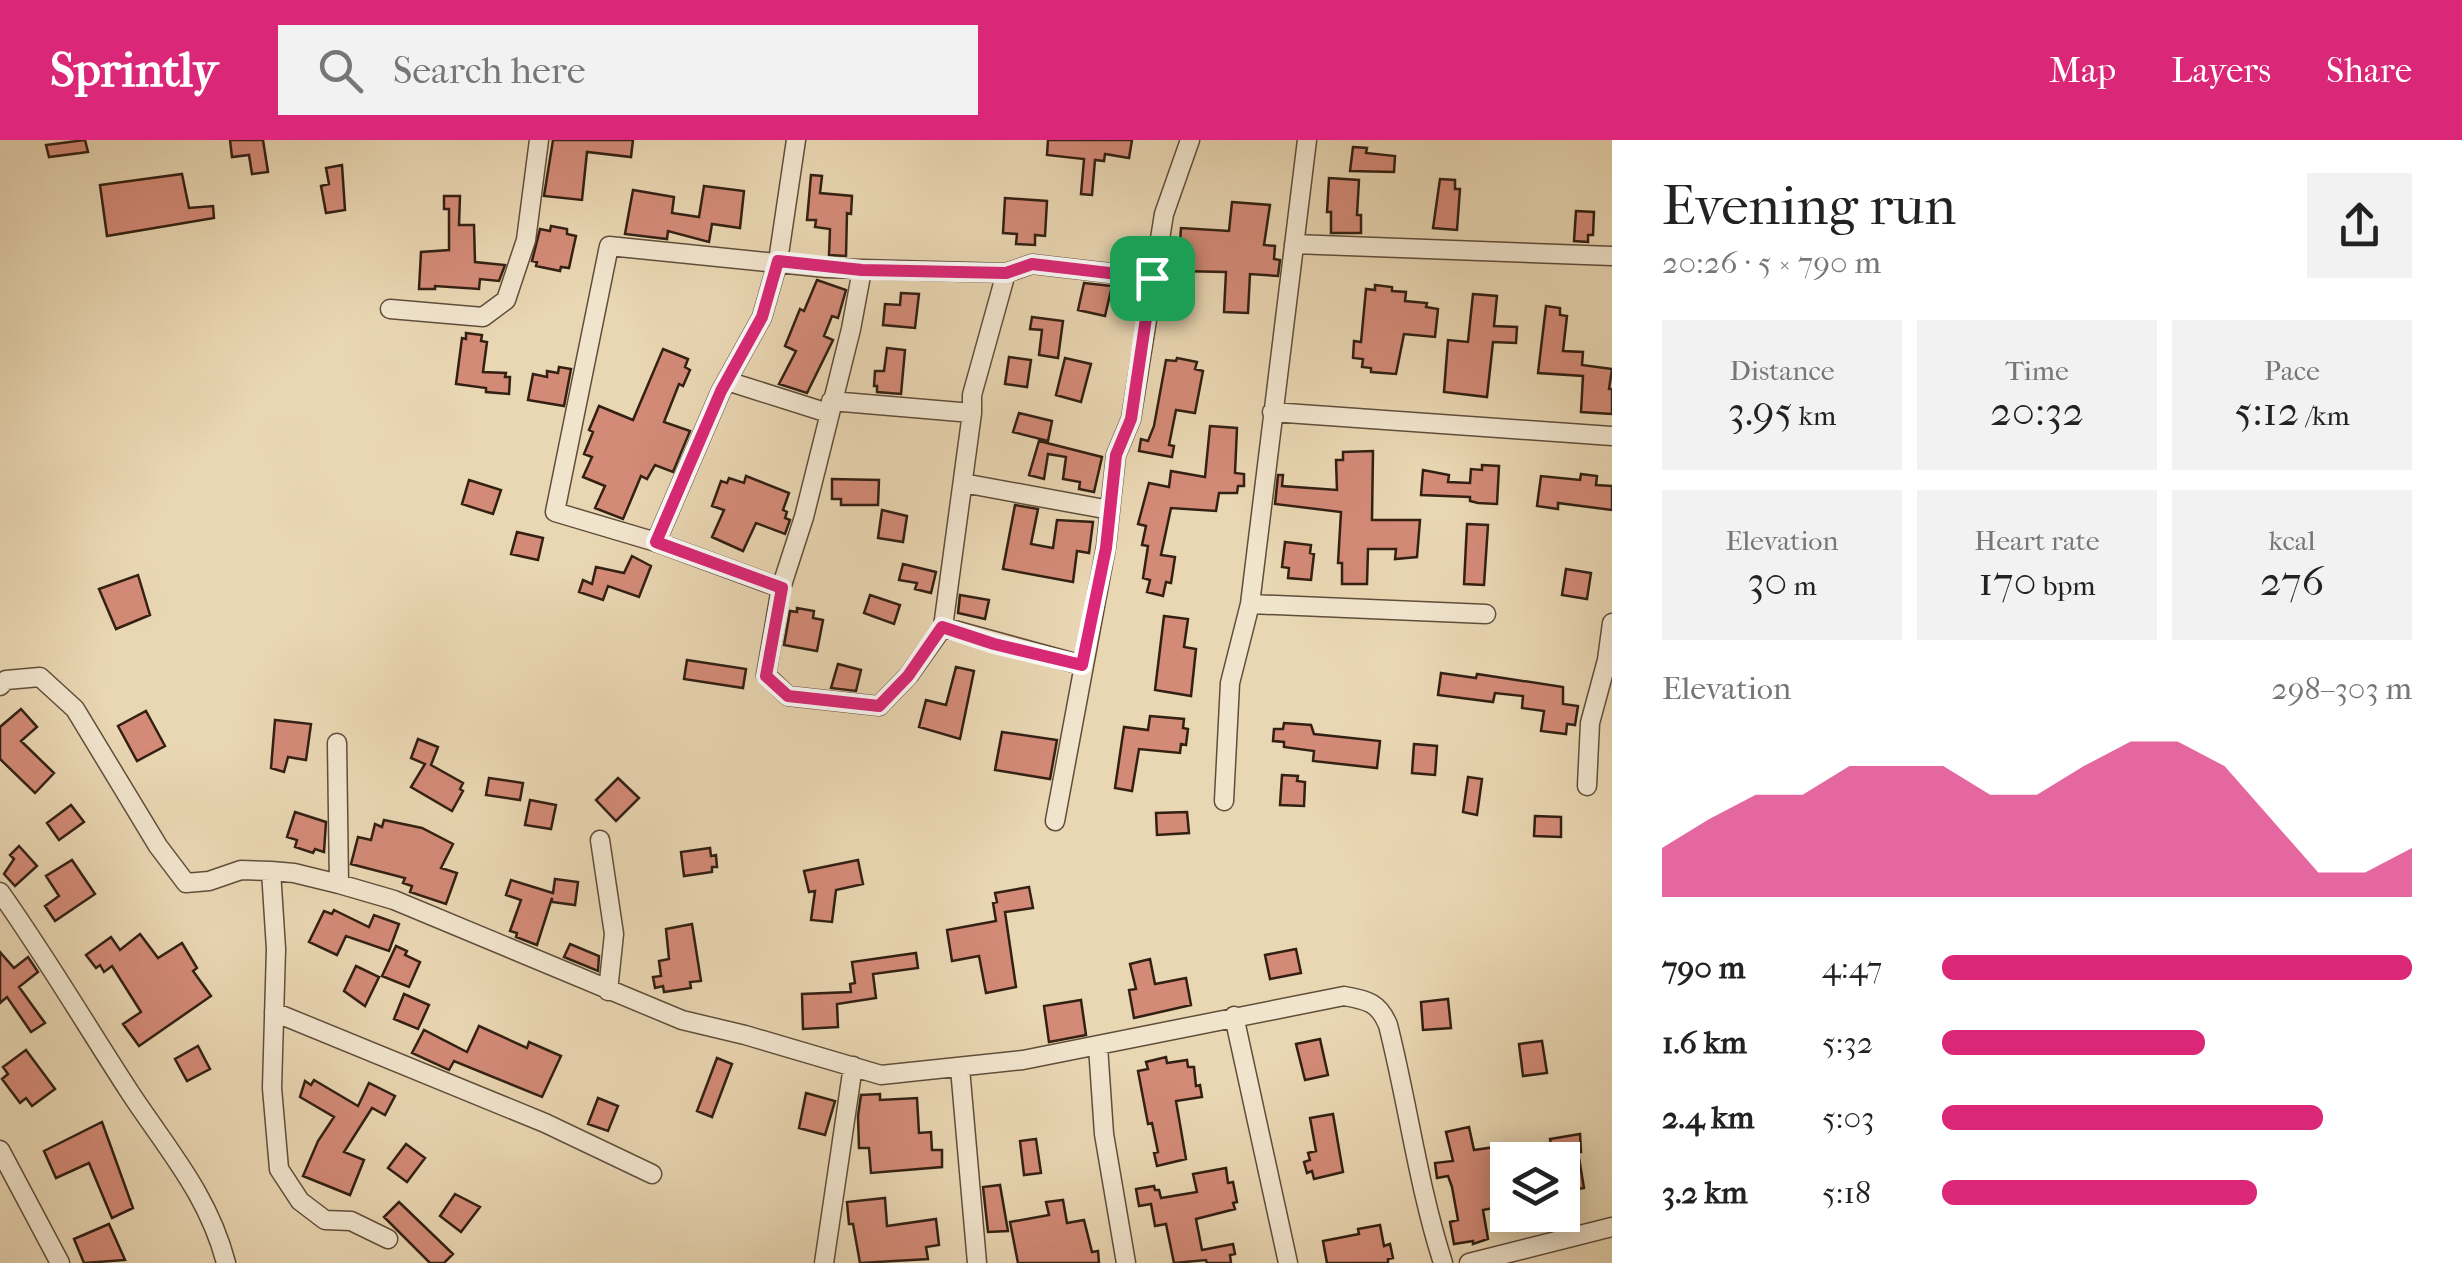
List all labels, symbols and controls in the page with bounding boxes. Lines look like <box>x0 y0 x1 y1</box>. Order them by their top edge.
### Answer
search box <box>278 25 978 115</box>
text: Sprintly <box>50 42 218 98</box>
icon: search <box>313 43 368 98</box>
text: Search here <box>393 48 585 93</box>
text: Map <box>2049 50 2116 91</box>
text: Layers <box>2171 50 2271 91</box>
text: Share <box>2326 50 2412 91</box>
button: share <box>2307 173 2412 278</box>
text: Evening run <box>1662 174 1956 238</box>
pin <box>1110 236 1195 321</box>
text: 20:26 · 5 × 790 m <box>1662 244 1881 281</box>
icon: arrive <box>1125 251 1180 306</box>
text: Distance <box>1729 354 1835 387</box>
text: Time <box>2005 354 2069 387</box>
text: Pace <box>2264 354 2320 387</box>
text: 3.95 <box>1728 387 1793 436</box>
text: 20:32 <box>1990 387 2084 436</box>
text: 5:12 <box>2234 387 2299 436</box>
text: km <box>1793 399 1836 432</box>
text: /km <box>2299 399 2350 432</box>
text: Elevation <box>1725 524 1839 557</box>
text: Heart rate <box>1974 524 2100 557</box>
text: kcal <box>2268 524 2316 557</box>
text: 30 <box>1747 557 1788 606</box>
text: 170 <box>1978 557 2037 606</box>
text: 276 <box>2260 557 2324 606</box>
text: m <box>1788 569 1817 602</box>
text: bpm <box>2037 569 2096 602</box>
text: Elevation <box>1662 670 1791 707</box>
text: 298–303 m <box>2271 670 2412 707</box>
text: 790 m <box>1662 949 1745 986</box>
text: 4:47 <box>1822 949 1882 986</box>
text: 1.6 km <box>1662 1024 1747 1061</box>
text: 5:32 <box>1822 1024 1873 1061</box>
text: 2.4 km <box>1662 1099 1754 1136</box>
text: 5:03 <box>1822 1099 1874 1136</box>
map controls <box>1490 1142 1580 1232</box>
button: layers <box>1490 1142 1580 1232</box>
text: 3.2 km <box>1662 1174 1748 1211</box>
text: 5:18 <box>1822 1174 1871 1211</box>

